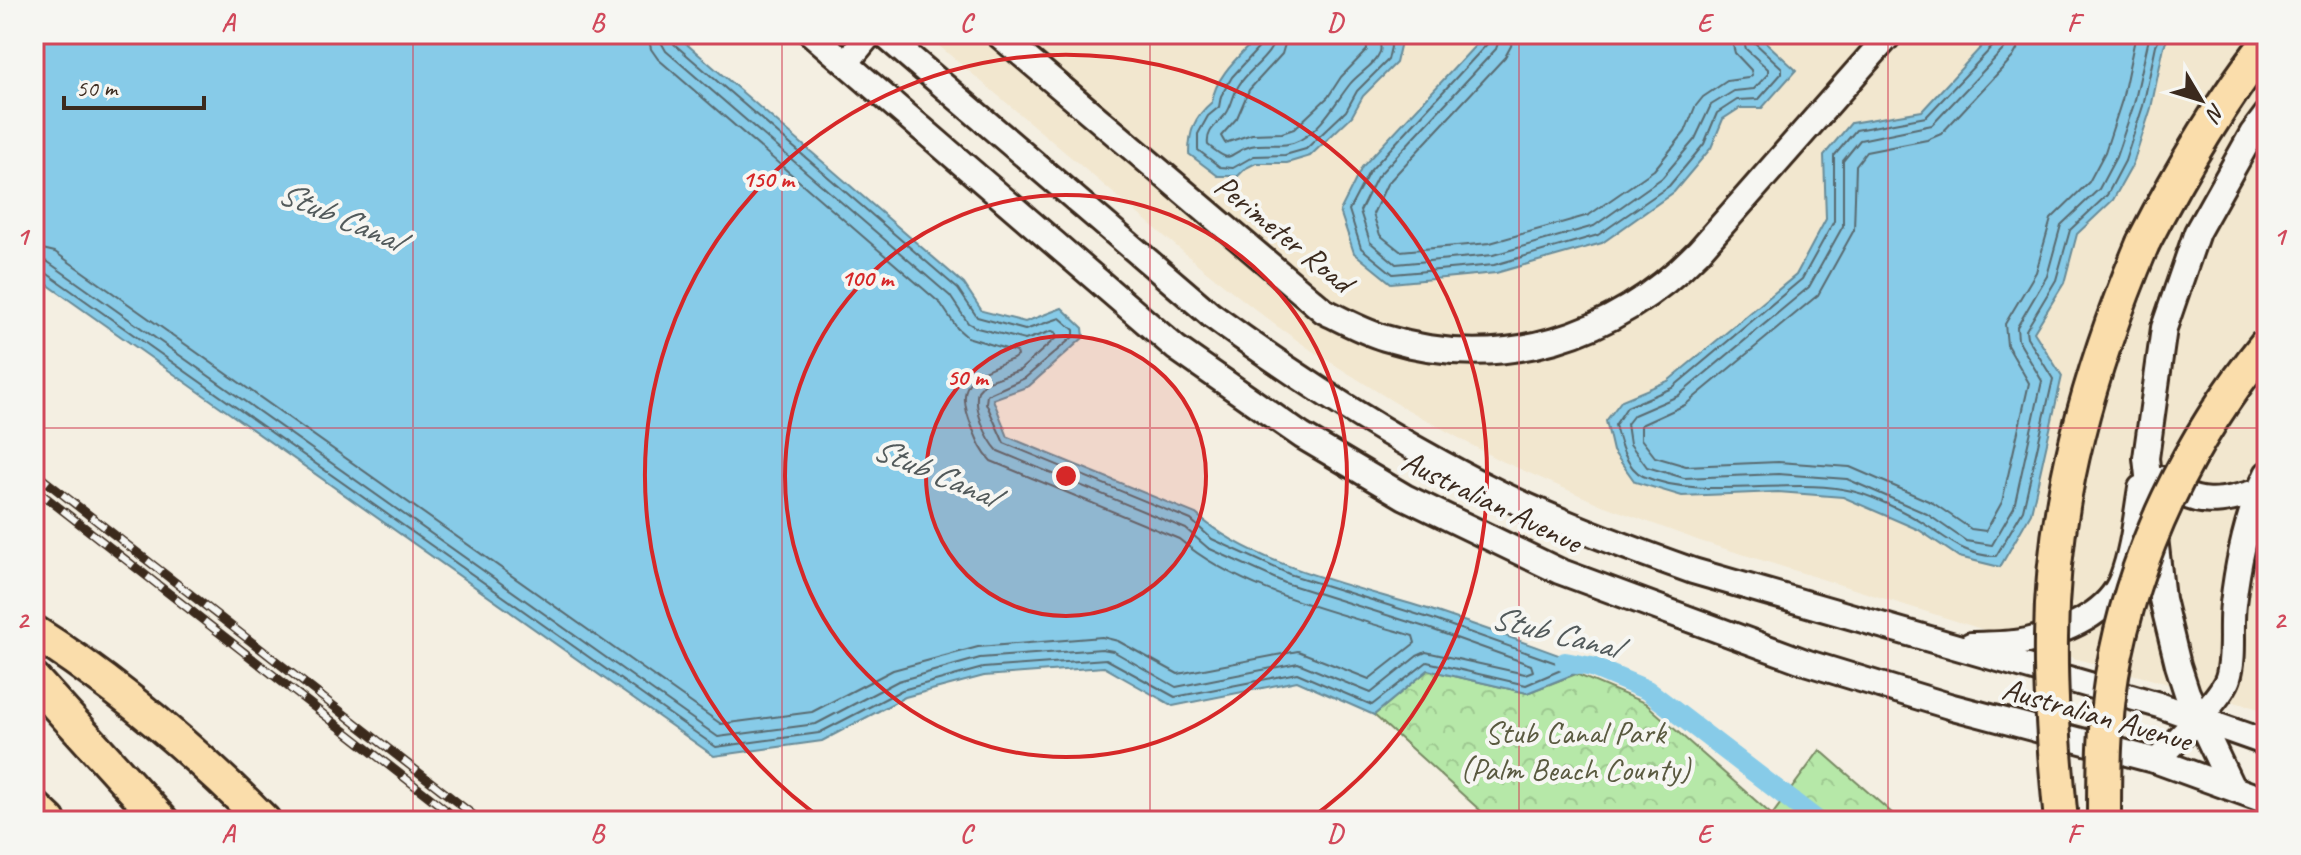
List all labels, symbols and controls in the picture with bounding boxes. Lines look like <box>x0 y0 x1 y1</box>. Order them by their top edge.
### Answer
text: A <box>221 6 236 39</box>
text: B <box>590 6 606 39</box>
text: C <box>960 6 976 39</box>
text: D <box>1327 6 1345 39</box>
text: E <box>1697 6 1715 39</box>
text: F <box>2067 6 2085 39</box>
scale bar <box>64 60 204 110</box>
north arrow <box>2161 60 2241 140</box>
text: 50 m <box>76 73 119 103</box>
text: N <box>2199 98 2231 128</box>
text: 150 m <box>742 164 796 194</box>
street label: Perimeter Road <box>1206 165 1365 305</box>
water label: Stub Canal <box>272 170 418 265</box>
text: 1 <box>16 220 31 253</box>
text: 1 <box>2273 220 2288 253</box>
text: 100 m <box>841 263 895 293</box>
text: 50 m <box>947 362 990 392</box>
water label: Stub Canal <box>867 426 1013 521</box>
street label: Australian Avenue <box>1395 440 1591 564</box>
centre of rings <box>1052 462 1080 490</box>
water label: Stub Canal <box>1487 595 1634 671</box>
text: 2 <box>16 603 30 636</box>
text: 2 <box>2273 603 2287 636</box>
street label: Australian Avenue <box>1998 668 2199 762</box>
park label: Stub Canal Park (Palm Beach County) <box>1460 712 1692 790</box>
text: A <box>221 817 236 850</box>
text: B <box>590 817 606 850</box>
text: C <box>960 817 976 850</box>
text: D <box>1327 817 1345 850</box>
text: E <box>1697 817 1715 850</box>
text: F <box>2067 817 2085 850</box>

